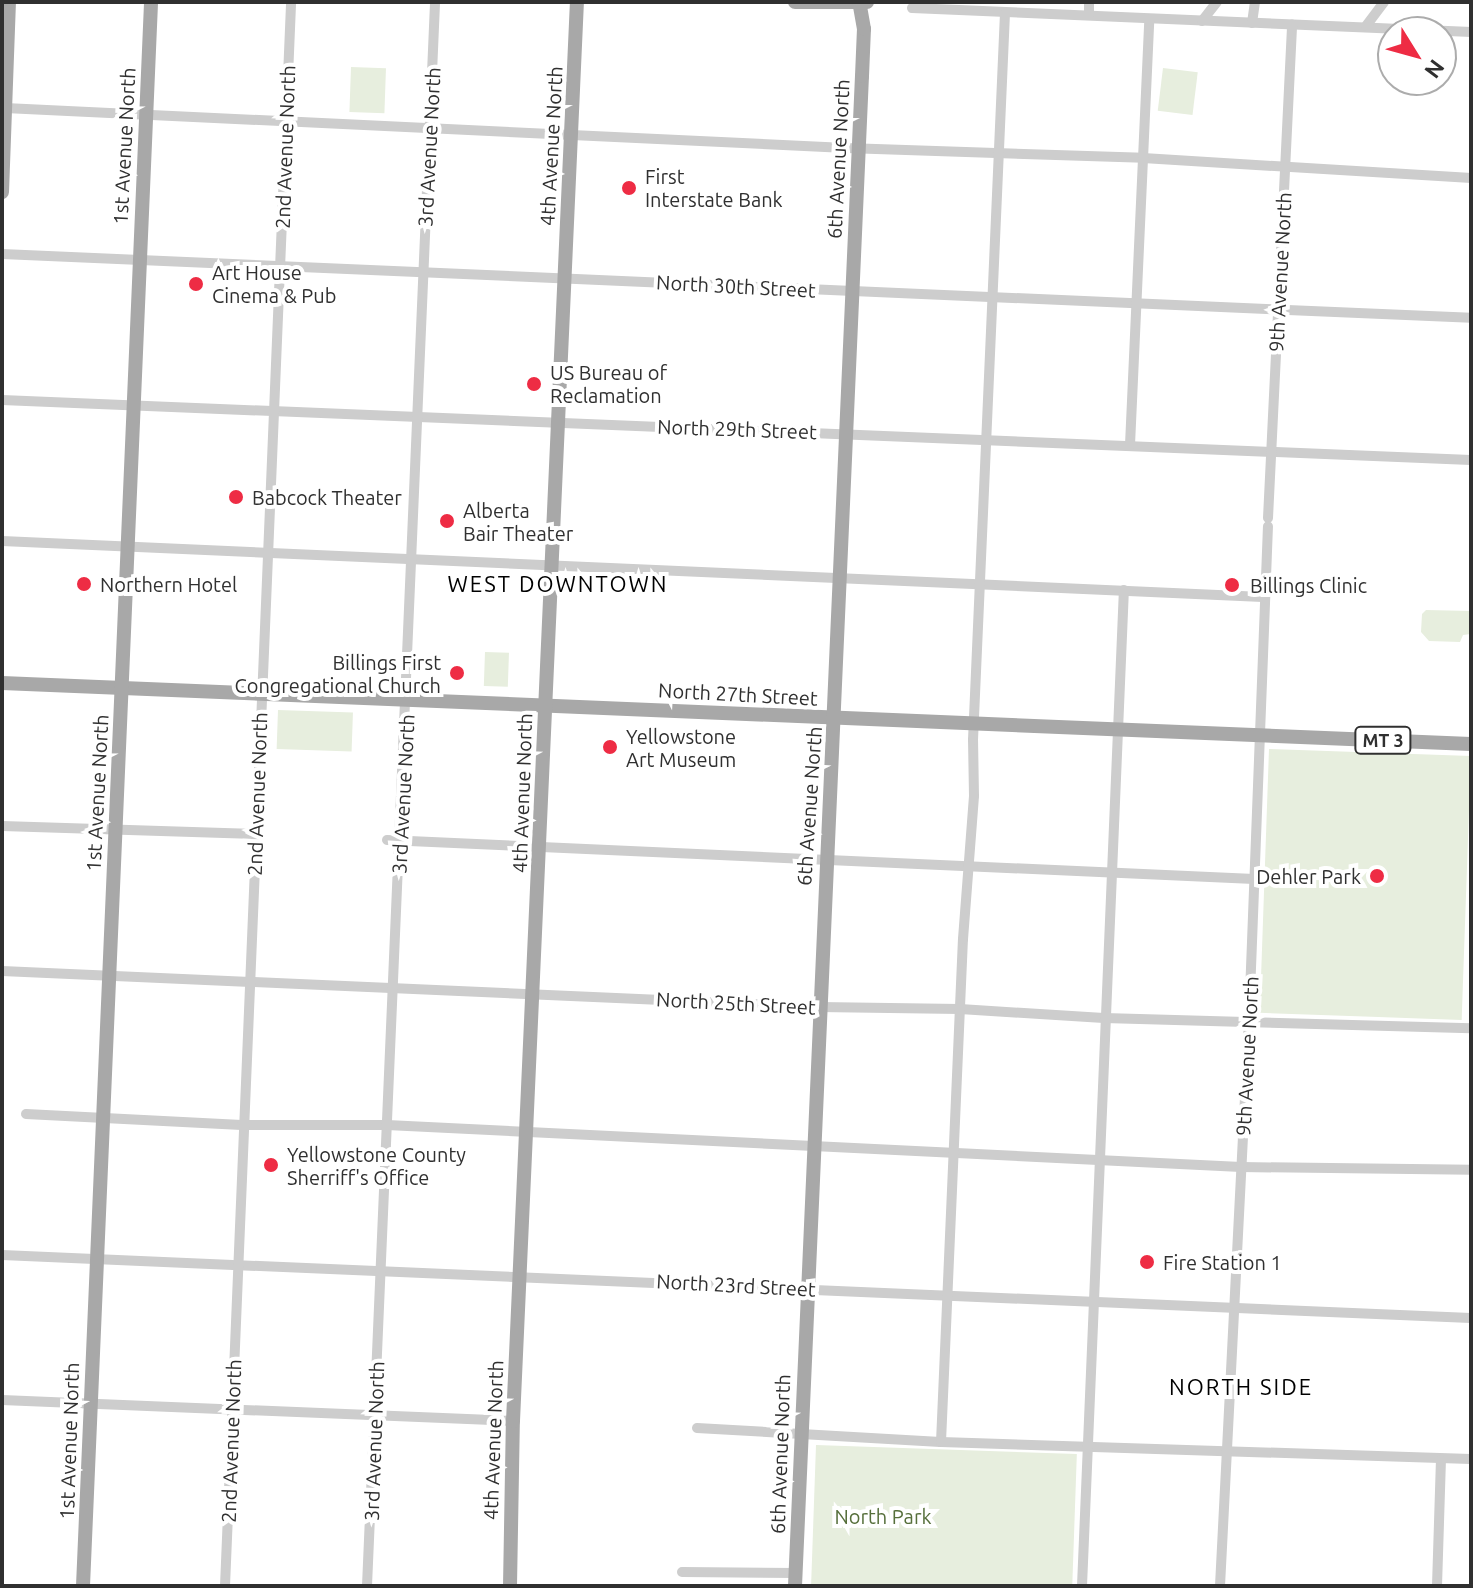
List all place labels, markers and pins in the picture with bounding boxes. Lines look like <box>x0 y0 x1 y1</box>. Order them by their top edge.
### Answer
place label: First Interstate Bank <box>645 164 783 211</box>
marker: First Interstate Bank <box>620 179 638 197</box>
place label: Art House Cinema & Pub <box>212 260 336 307</box>
marker: Art House Cinema & Pub <box>187 275 205 293</box>
place label: US Bureau of Reclamation <box>550 360 667 407</box>
marker: US Bureau of Reclamation <box>525 375 543 393</box>
place label: Babcock Theater <box>252 485 402 509</box>
marker: Babcock Theater <box>227 488 245 506</box>
place label: Alberta Bair Theater <box>463 498 573 545</box>
marker: Alberta Bair Theater <box>438 512 456 530</box>
place label: Northern Hotel <box>100 572 237 596</box>
place label: Billings Clinic <box>1250 573 1367 597</box>
marker: Billings Clinic <box>1221 574 1243 596</box>
marker: Northern Hotel <box>75 575 93 593</box>
place label: Billings First Congregational Church <box>234 650 441 697</box>
marker: Billings First Congregational Church <box>448 664 466 682</box>
place label: Yellowstone Art Museum <box>626 724 736 771</box>
marker: Yellowstone Art Museum <box>601 738 619 756</box>
place label: Dehler Park <box>1256 864 1361 888</box>
marker: Dehler Park <box>1368 867 1386 885</box>
place label: Yellowstone County Sherriff's Office <box>287 1142 466 1189</box>
marker: Yellowstone County Sherriff's Office <box>262 1156 280 1174</box>
place label: Fire Station 1 <box>1163 1250 1282 1274</box>
marker: Fire Station 1 <box>1138 1253 1156 1271</box>

